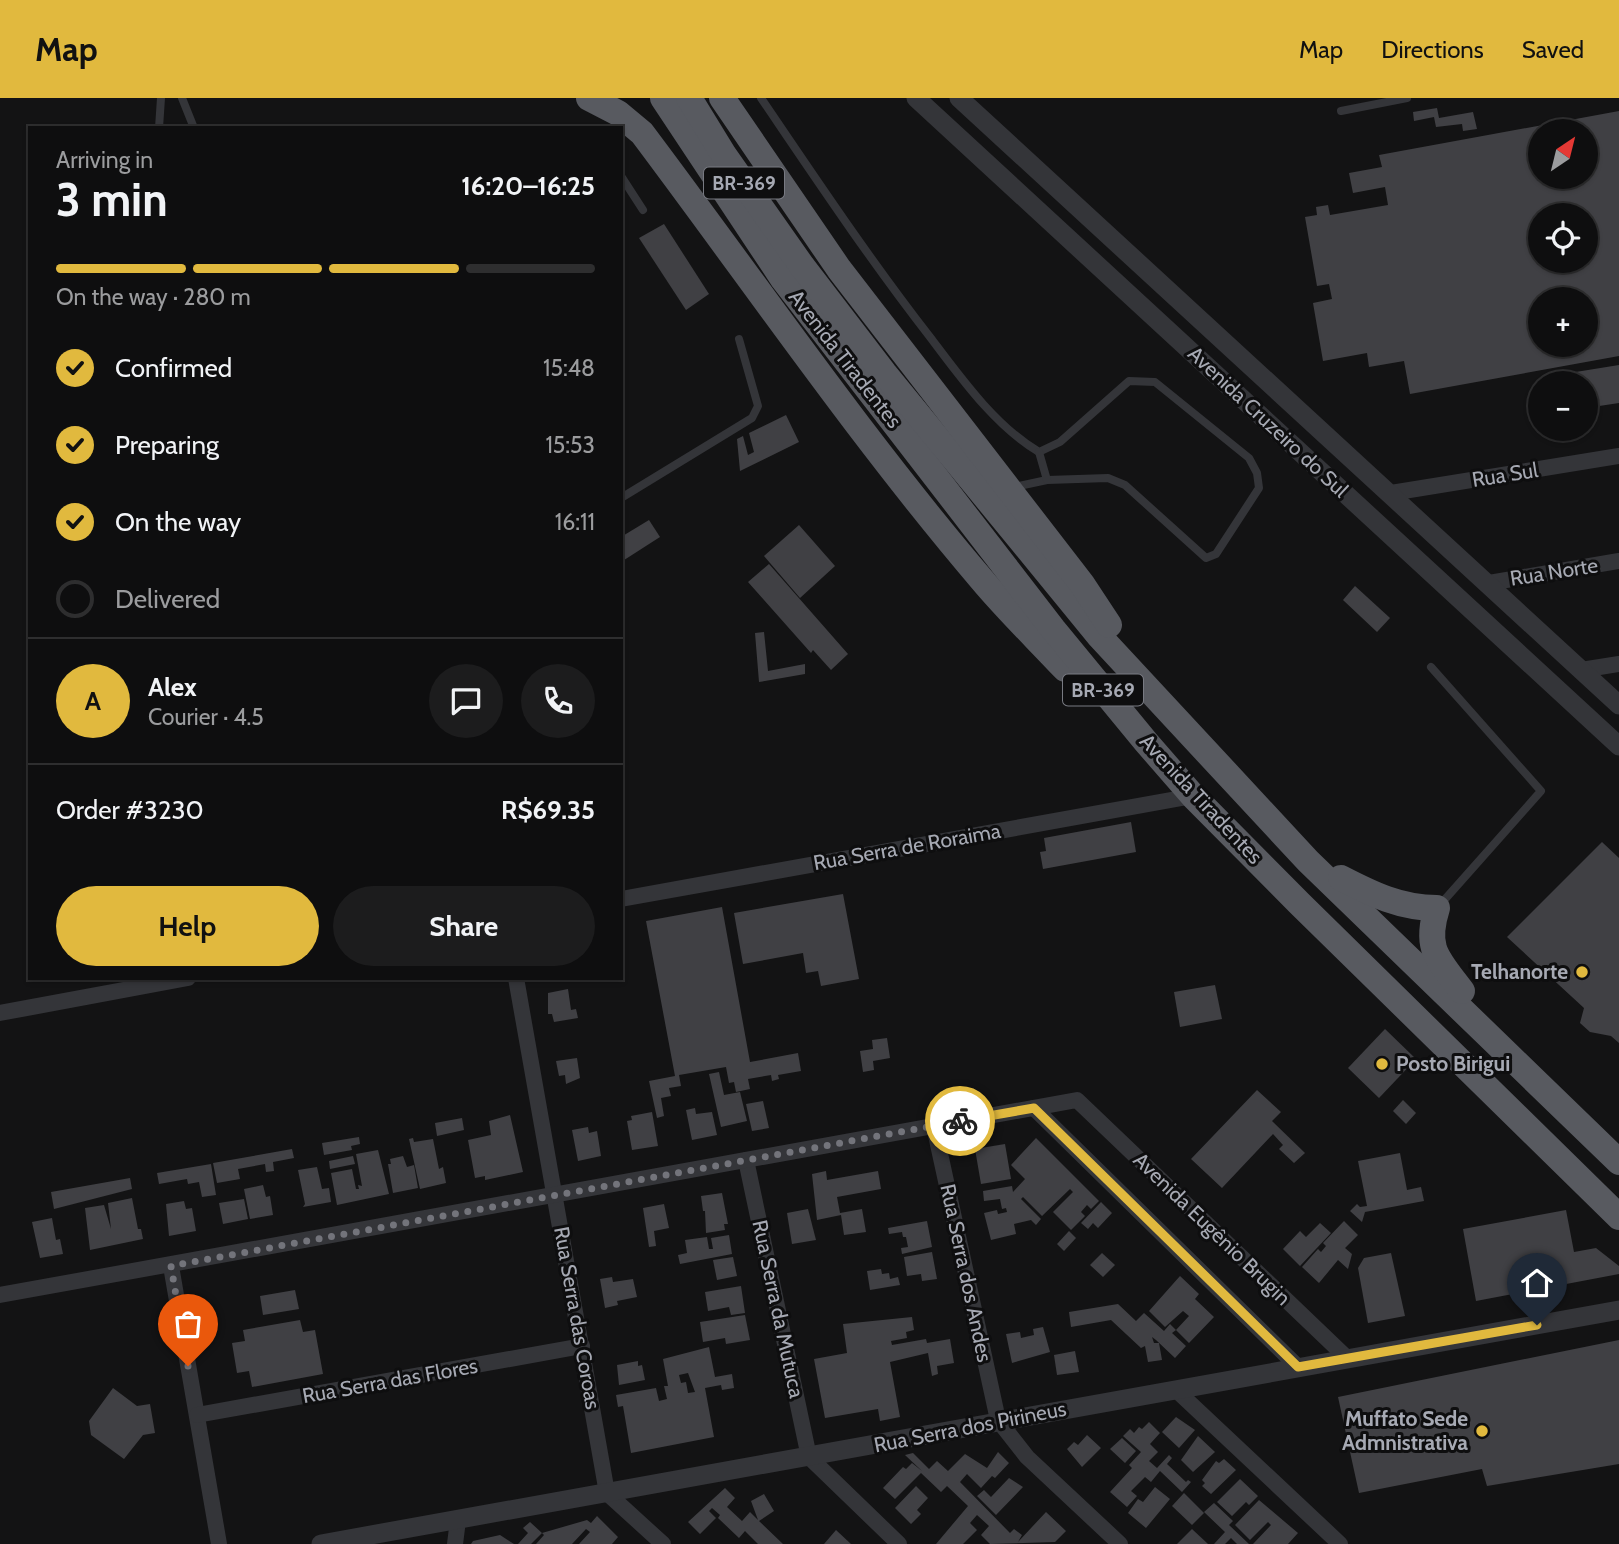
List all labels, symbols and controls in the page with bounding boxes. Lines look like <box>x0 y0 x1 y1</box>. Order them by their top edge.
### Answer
text: Map <box>35 29 98 69</box>
text: Map <box>1299 35 1343 64</box>
text: Directions <box>1381 35 1484 64</box>
text: Saved <box>1522 35 1584 64</box>
north arrow <box>1528 119 1598 189</box>
map controls <box>1528 119 1598 441</box>
text: Arriving in <box>56 146 153 174</box>
road number: BR-369 <box>704 167 784 198</box>
text: 16:20–16:25 <box>461 170 595 202</box>
text: 3 min <box>56 172 168 228</box>
button: locate <box>1528 203 1598 273</box>
text: On the way · 280 m <box>56 283 251 311</box>
street label: Avenida Tiradentes <box>784 285 907 433</box>
button: + <box>1528 287 1598 357</box>
street label: Avenida Cruzeiro do Sul <box>1183 341 1354 502</box>
icon: check <box>56 349 94 387</box>
text: Confirmed <box>115 352 232 384</box>
text: 15:48 <box>543 354 595 382</box>
button: − <box>1528 371 1598 441</box>
icon: check <box>56 426 94 464</box>
text: Preparing <box>115 429 219 461</box>
text: 15:53 <box>545 431 595 459</box>
street label: Rua Sul <box>1470 457 1540 492</box>
icon: check <box>56 503 94 541</box>
text: On the way <box>115 506 241 538</box>
text: 16:11 <box>555 508 595 536</box>
street label: Rua Norte <box>1508 552 1600 591</box>
text: Delivered <box>115 583 220 615</box>
button: chat <box>429 664 503 738</box>
button: phone <box>521 664 595 738</box>
text: Alex <box>148 671 197 703</box>
road number: BR-369 <box>1063 674 1143 706</box>
text: A <box>85 685 101 717</box>
text: Courier · 4.5 <box>148 703 264 731</box>
street label: Avenida Tiradentes <box>1135 729 1268 869</box>
text: Order #3230 <box>56 794 204 826</box>
text: R$69.35 <box>501 794 595 826</box>
street label: Rua Serra de Roraima <box>811 818 1002 875</box>
button: Help <box>56 886 319 966</box>
button: Share <box>333 886 595 966</box>
place label: Telhanorte <box>1471 959 1568 984</box>
marker: Telhanorte <box>1574 964 1590 980</box>
place label: Posto Birigui <box>1396 1051 1510 1076</box>
marker: Posto Birigui <box>1374 1056 1390 1072</box>
courier <box>925 1086 995 1156</box>
icon: bike <box>941 1102 979 1140</box>
street label: Avenida Eugênio Brugin <box>1129 1147 1296 1310</box>
street label: Rua Serra dos Andes <box>935 1181 998 1365</box>
street label: Rua Serra da Mutuca <box>747 1218 810 1400</box>
street label: Rua Serra das Coroas <box>549 1225 606 1412</box>
pin <box>1507 1253 1567 1325</box>
icon: home <box>1518 1264 1556 1302</box>
pin <box>158 1294 218 1366</box>
icon: bag <box>169 1305 207 1343</box>
street label: Rua Serra das Flores <box>300 1353 480 1408</box>
street label: Rua Serra dos Pirineus <box>872 1396 1068 1457</box>
place label: Muffato Sede Admnistrativa <box>1342 1406 1469 1455</box>
marker: Muffato Sede Admnistrativa <box>1474 1423 1490 1439</box>

